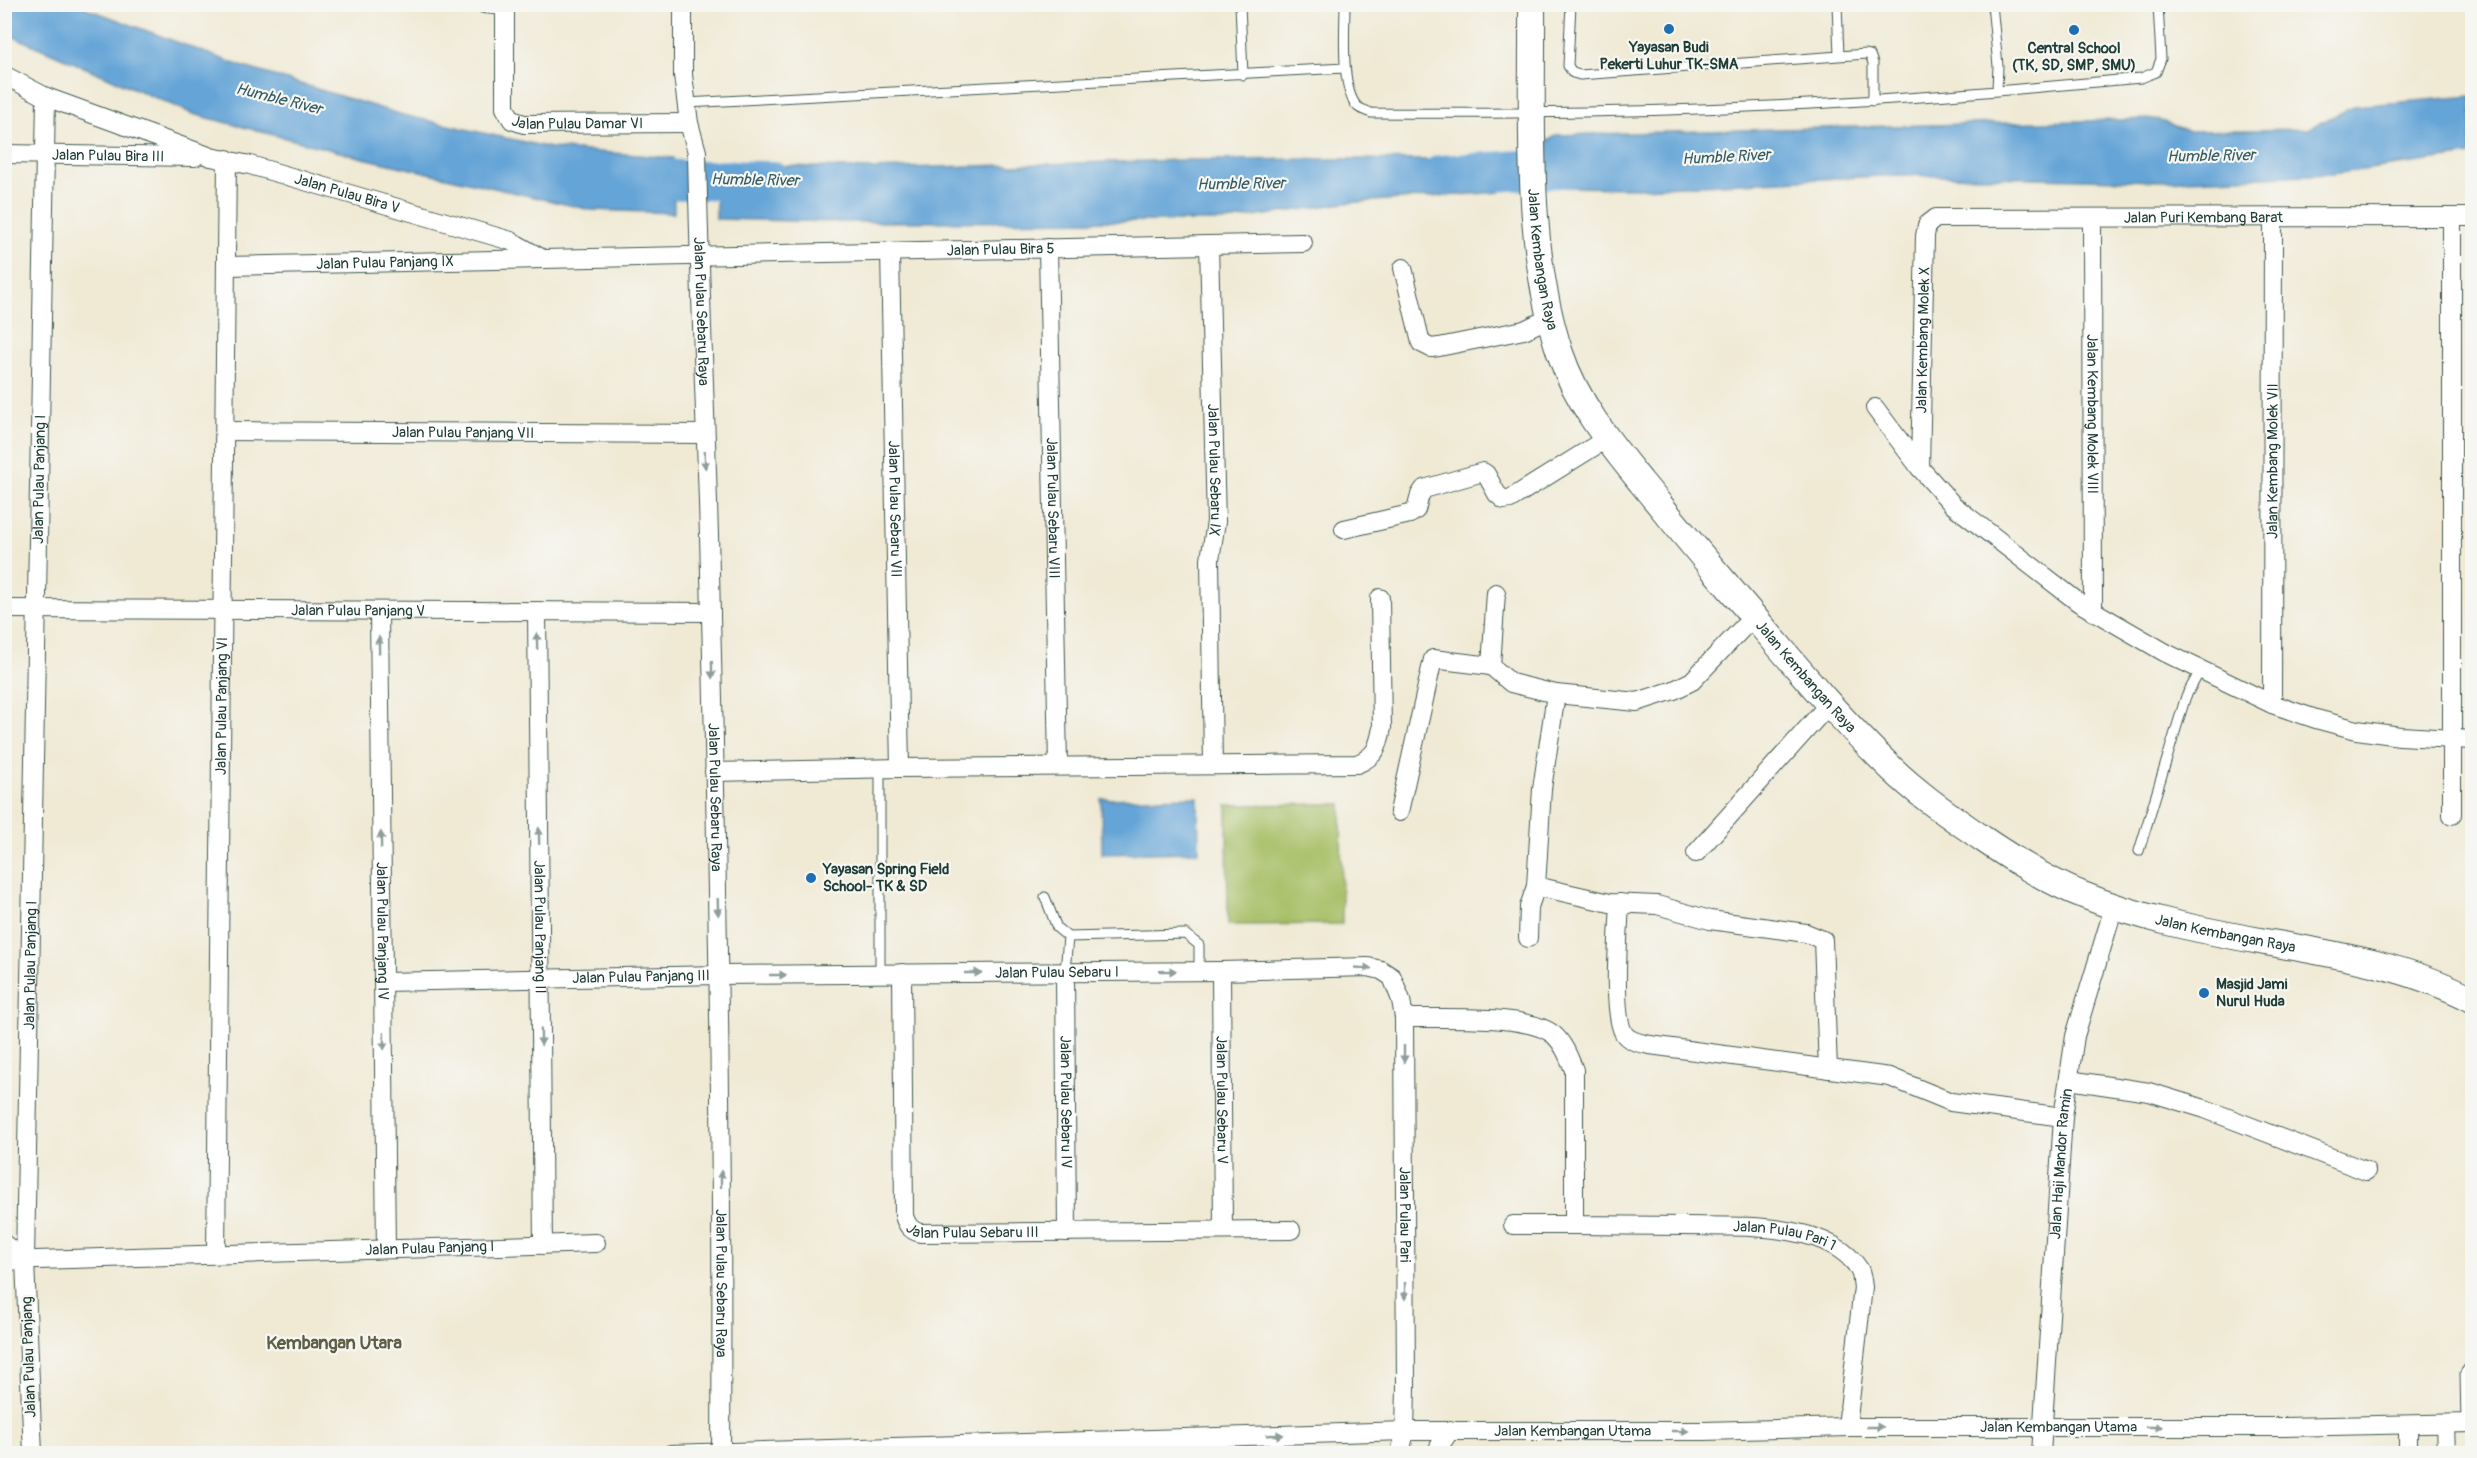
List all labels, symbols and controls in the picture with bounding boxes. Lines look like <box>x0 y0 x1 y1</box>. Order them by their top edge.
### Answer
marker: Yayasan Budi Pekerti Luhur TK-SMA <box>1662 22 1676 36</box>
marker: Central School (TK, SD, SMP, SMU) <box>2067 23 2081 37</box>
place label: Yayasan Budi Pekerti Luhur TK-SMA <box>1600 38 1739 74</box>
place label: Central School (TK, SD, SMP, SMU) <box>2012 39 2136 75</box>
water label: Humble River <box>234 79 326 120</box>
street label: Jalan Pulau Damar VI <box>509 111 643 134</box>
street label: Jalan Pulau Bira III <box>52 145 164 166</box>
water label: Humble River <box>1681 145 1773 169</box>
water label: Humble River <box>2167 145 2258 167</box>
street label: Jalan Pulau Bira V <box>292 169 402 218</box>
water label: Humble River <box>711 169 802 191</box>
water label: Humble River <box>1197 173 1288 195</box>
street label: Jalan Kembangan Raya <box>1524 188 1562 332</box>
street label: Jalan Puri Kembang Barat <box>2124 208 2284 227</box>
street label: Jalan Pulau Sebaru Raya <box>690 237 714 386</box>
street label: Jalan Pulau Bira 5 <box>946 239 1055 260</box>
street label: Jalan Pulau Panjang IX <box>316 251 454 274</box>
street label: Jalan Kembang Molek X <box>1912 266 1934 414</box>
street label: Jalan Kembang Molek VIII <box>2083 334 2102 494</box>
street label: Jalan Kembang Molek VII <box>2263 383 2282 539</box>
street label: Jalan Pulau Sebaru IX <box>1204 404 1226 537</box>
street label: Jalan Pulau Panjang I <box>28 415 50 544</box>
street label: Jalan Pulau Panjang VII <box>392 423 534 442</box>
street label: Jalan Pulau Sebaru VIII <box>1042 437 1064 579</box>
street label: Jalan Pulau Sebaru VII <box>884 440 906 578</box>
one-way arrow <box>700 451 710 470</box>
street label: Jalan Pulau Panjang V <box>291 601 425 620</box>
street label: Jalan Kembangan Raya <box>1752 617 1860 737</box>
one-way arrow <box>532 632 542 651</box>
one-way arrow <box>374 635 384 654</box>
street label: Jalan Pulau Panjang VI <box>211 637 232 775</box>
one-way arrow <box>708 661 717 680</box>
street label: Jalan Pulau Sebaru Raya <box>704 723 726 872</box>
one-way arrow <box>534 827 544 846</box>
one-way arrow <box>376 830 386 849</box>
street label: Jalan Pulau Panjang II <box>530 860 550 994</box>
place label: Yayasan Spring Field School- TK & SD <box>822 860 949 896</box>
street label: Jalan Pulau Panjang IV <box>372 862 393 1000</box>
marker: Yayasan Spring Field School- TK & SD <box>804 871 818 885</box>
one-way arrow <box>713 897 723 916</box>
street label: Jalan Pulau Panjang I <box>20 900 41 1030</box>
street label: Jalan Kembangan Raya <box>2153 910 2297 957</box>
street label: Jalan Pulau Sebaru I <box>995 962 1119 982</box>
one-way arrow <box>1354 963 1373 972</box>
street label: Jalan Pulau Panjang III <box>572 966 710 988</box>
one-way arrow <box>1159 966 1178 976</box>
one-way arrow <box>964 968 983 978</box>
one-way arrow <box>769 970 788 979</box>
place label: Masjid Jami Nurul Huda <box>2216 975 2288 1011</box>
marker: Masjid Jami Nurul Huda <box>2197 986 2211 1000</box>
one-way arrow <box>536 1028 546 1047</box>
one-way arrow <box>379 1031 388 1050</box>
street label: Jalan Pulau Sebaru IV <box>1056 1035 1076 1169</box>
street label: Jalan Pulau Sebaru V <box>1212 1036 1232 1164</box>
one-way arrow <box>1399 1044 1409 1063</box>
street label: Jalan Haji Mandor Ramin <box>2046 1087 2077 1240</box>
street label: Jalan Pulau Pari <box>1395 1167 1415 1263</box>
one-way arrow <box>716 1170 725 1189</box>
street label: Jalan Pulau Sebaru Raya <box>712 1209 731 1358</box>
street label: Jalan Pulau Pari 1 <box>1733 1217 1839 1255</box>
street label: Jalan Pulau Sebaru III <box>902 1219 1039 1242</box>
street label: Jalan Pulau Panjang I <box>365 1237 495 1260</box>
one-way arrow <box>1400 1281 1410 1300</box>
street label: Jalan Pulau Panjang <box>17 1296 41 1418</box>
district label: Kembangan Utara <box>266 1332 402 1355</box>
street label: Jalan Kembangan Utama <box>1980 1418 2137 1437</box>
street label: Jalan Kembangan Utama <box>1494 1422 1651 1441</box>
one-way arrow <box>1866 1422 1885 1432</box>
one-way arrow <box>2145 1422 2164 1432</box>
one-way arrow <box>1671 1426 1690 1436</box>
one-way arrow <box>1266 1430 1285 1439</box>

